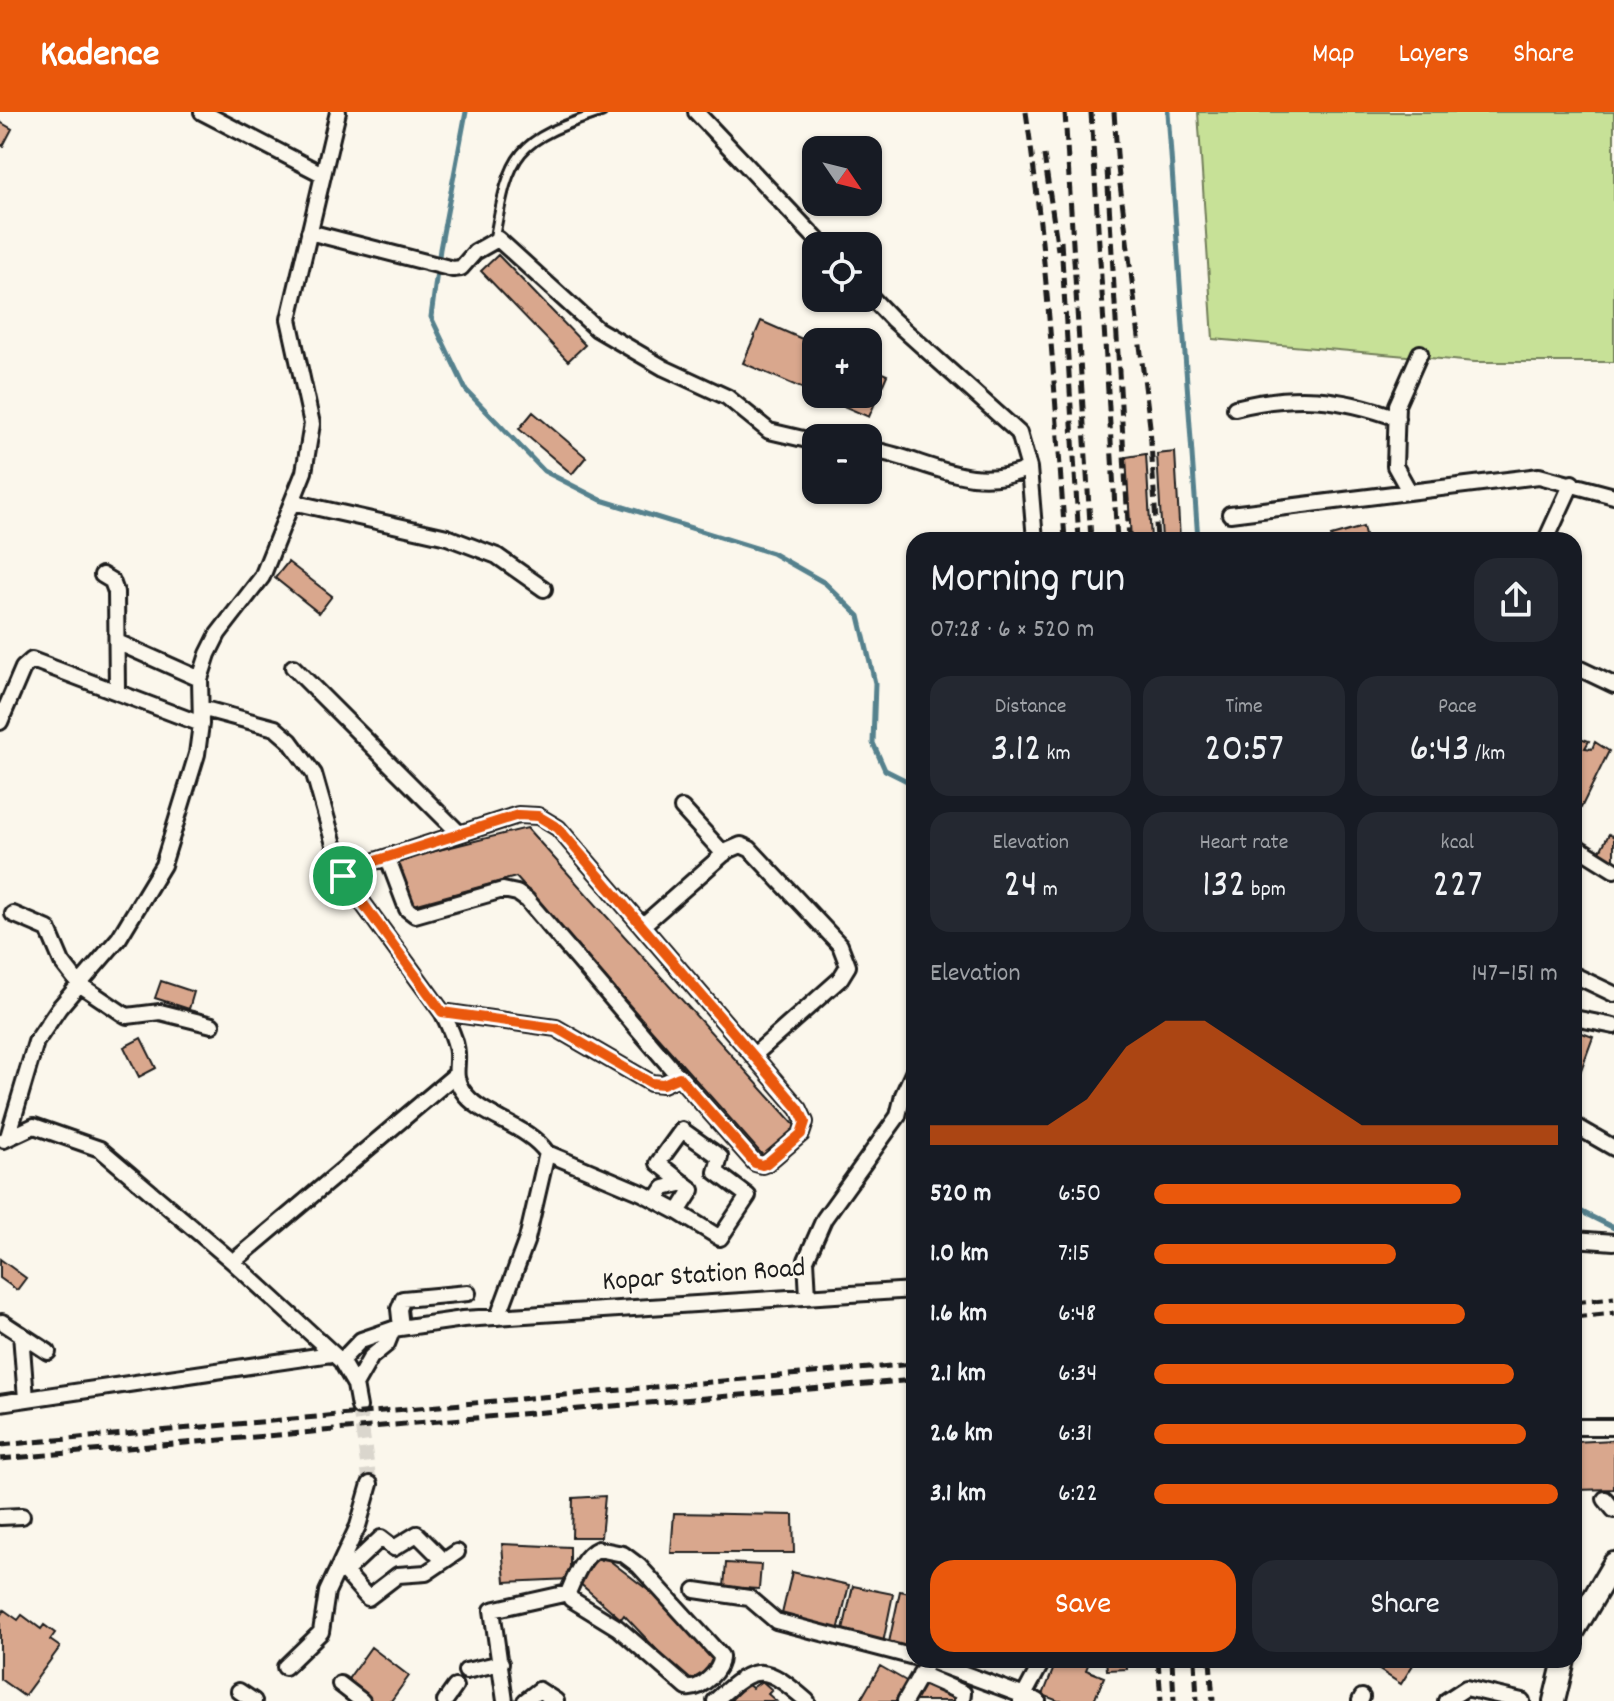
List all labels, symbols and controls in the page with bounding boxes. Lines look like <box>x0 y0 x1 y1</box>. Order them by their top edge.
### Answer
text: Kadence <box>40 29 159 84</box>
text: Map <box>1312 36 1355 76</box>
text: Layers <box>1399 36 1469 76</box>
text: Share <box>1513 36 1574 76</box>
north arrow <box>802 136 882 216</box>
map controls <box>802 136 882 504</box>
button: locate <box>802 232 882 312</box>
button: + <box>802 328 882 408</box>
button: − <box>802 424 882 504</box>
text: Morning run <box>930 550 1125 613</box>
button: share <box>1474 558 1558 642</box>
text: 07:28 · 6 × 520 m <box>930 612 1094 649</box>
text: Distance <box>995 692 1067 723</box>
text: Time <box>1225 692 1263 723</box>
text: Pace <box>1438 692 1477 723</box>
text: 3.12 <box>991 723 1041 780</box>
text: 20:57 <box>1204 723 1284 780</box>
text: 6:43 <box>1409 723 1470 780</box>
text: km <box>1041 739 1071 770</box>
text: /km <box>1470 739 1505 770</box>
text: Elevation <box>992 828 1069 859</box>
text: Heart rate <box>1200 828 1288 859</box>
text: kcal <box>1441 828 1474 859</box>
pin <box>309 842 377 910</box>
icon: arrive <box>321 854 365 898</box>
text: 24 <box>1004 859 1038 916</box>
text: 132 <box>1202 859 1246 916</box>
text: 227 <box>1432 859 1482 916</box>
text: m <box>1038 875 1058 906</box>
text: bpm <box>1246 875 1286 906</box>
text: Elevation <box>930 956 1020 993</box>
text: 147–151 m <box>1471 956 1558 993</box>
text: 520 m <box>930 1176 991 1213</box>
text: 6:50 <box>1058 1176 1101 1213</box>
text: 1.0 km <box>930 1236 989 1273</box>
text: 7:15 <box>1058 1236 1090 1273</box>
street label: Kopar Station Road <box>601 1250 807 1304</box>
text: 1.6 km <box>930 1296 987 1333</box>
text: 6:48 <box>1058 1296 1096 1333</box>
text: 2.1 km <box>930 1356 986 1393</box>
text: 6:34 <box>1058 1356 1097 1393</box>
text: 2.6 km <box>930 1416 993 1453</box>
text: 6:31 <box>1058 1416 1092 1453</box>
text: 3.1 km <box>930 1476 986 1513</box>
text: 6:22 <box>1058 1476 1098 1513</box>
button: Save <box>930 1560 1236 1652</box>
button: Share <box>1252 1560 1558 1652</box>

